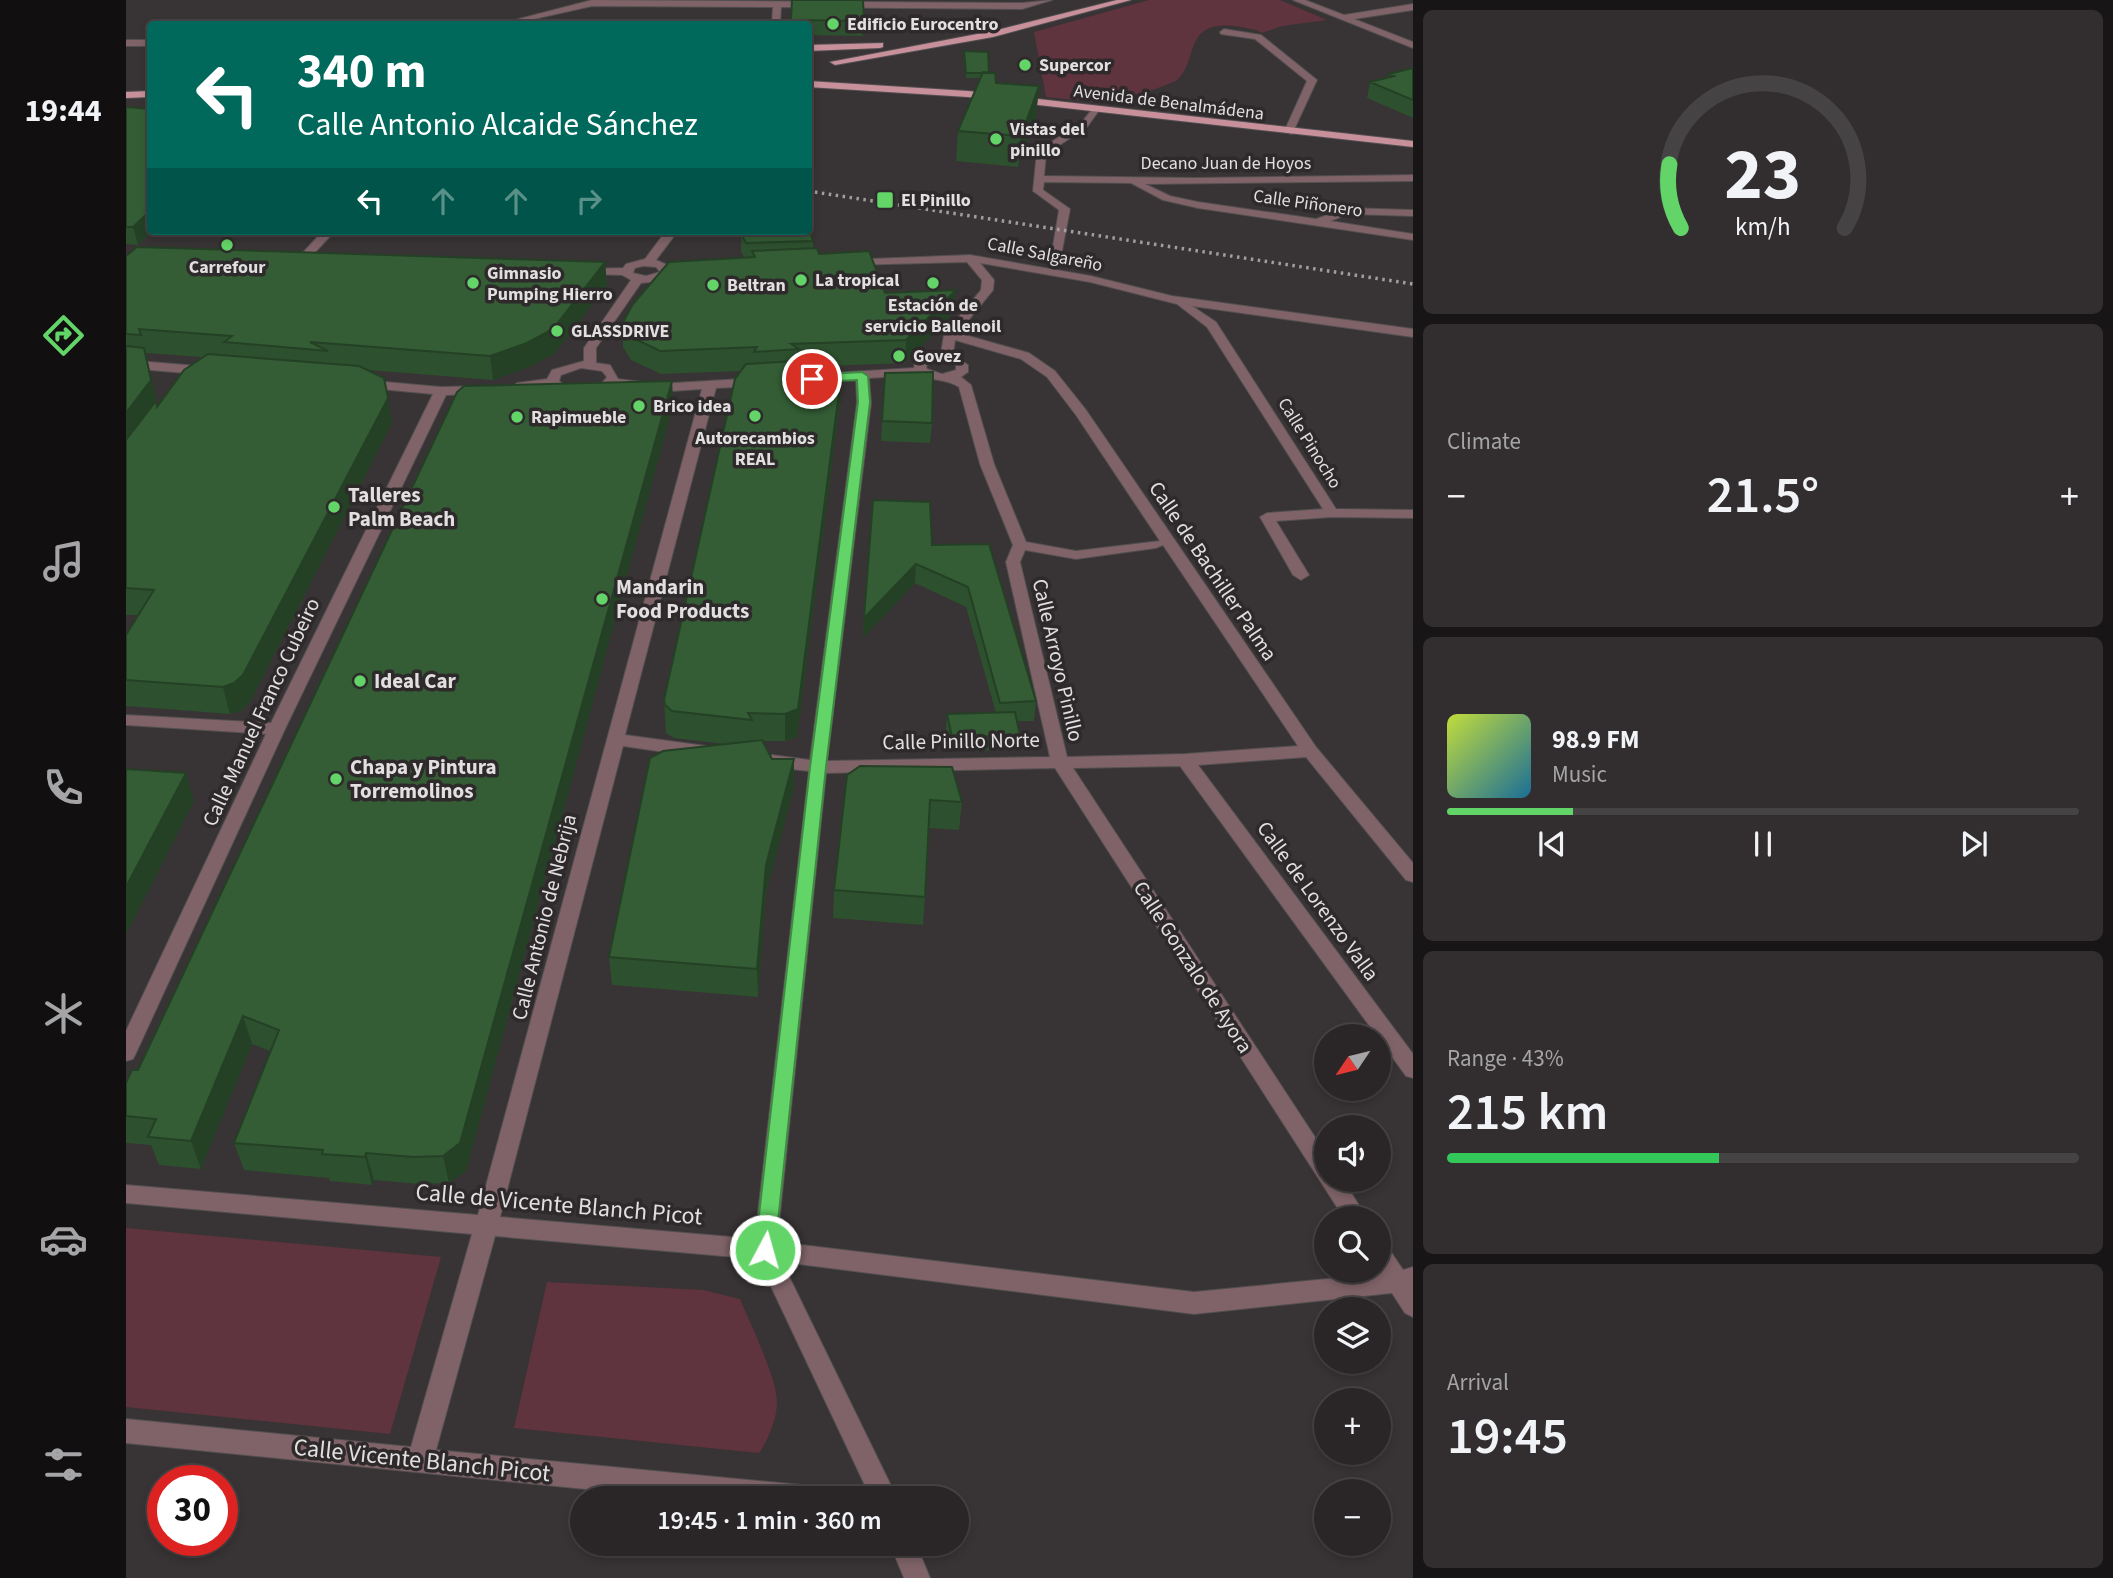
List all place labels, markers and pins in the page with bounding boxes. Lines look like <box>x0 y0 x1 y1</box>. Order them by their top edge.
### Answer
place label: Edificio Eurocentro <box>847 12 999 37</box>
marker: Edificio Eurocentro <box>825 16 841 32</box>
place label: Supercor <box>1039 53 1112 78</box>
marker: Supercor <box>1017 57 1033 73</box>
place label: Vistas del pinillo <box>1009 117 1085 163</box>
marker: Vistas del pinillo <box>988 131 1004 147</box>
place label: El Pinillo <box>901 188 971 213</box>
marker: El Pinillo <box>875 190 895 210</box>
marker: Carrefour <box>219 237 235 253</box>
place label: Carrefour <box>189 255 266 280</box>
place label: Gimnasio Pumping Hierro <box>487 261 613 307</box>
place label: La tropical <box>815 268 899 293</box>
marker: La tropical <box>793 272 809 288</box>
place label: Beltran <box>727 273 786 298</box>
marker: Gimnasio Pumping Hierro <box>465 275 481 291</box>
marker: Estación de servicio Ballenoil <box>925 275 941 291</box>
marker: Beltran <box>705 277 721 293</box>
place label: Estación de servicio Ballenoil <box>865 293 1001 339</box>
place label: GLASSDRIVE <box>571 319 669 344</box>
marker: GLASSDRIVE <box>549 323 565 339</box>
place label: Govez <box>913 344 961 369</box>
marker: Govez <box>891 348 907 364</box>
pin <box>782 349 842 409</box>
place label: Brico idea <box>653 394 731 419</box>
marker: Brico idea <box>631 398 647 414</box>
place label: Rapimueble <box>531 405 626 430</box>
marker: Autorecambios REAL <box>747 408 763 424</box>
marker: Rapimueble <box>509 409 525 425</box>
place label: Autorecambios REAL <box>694 426 815 472</box>
place label: Talleres Palm Beach <box>348 480 455 534</box>
marker: Talleres Palm Beach <box>326 499 342 515</box>
place label: Mandarin Food Products <box>616 572 749 626</box>
marker: Mandarin Food Products <box>594 591 610 607</box>
place label: Ideal Car <box>374 666 457 696</box>
marker: Ideal Car <box>352 673 368 689</box>
place label: Chapa y Pintura Torremolinos <box>350 752 497 806</box>
marker: Chapa y Pintura Torremolinos <box>328 771 344 787</box>

